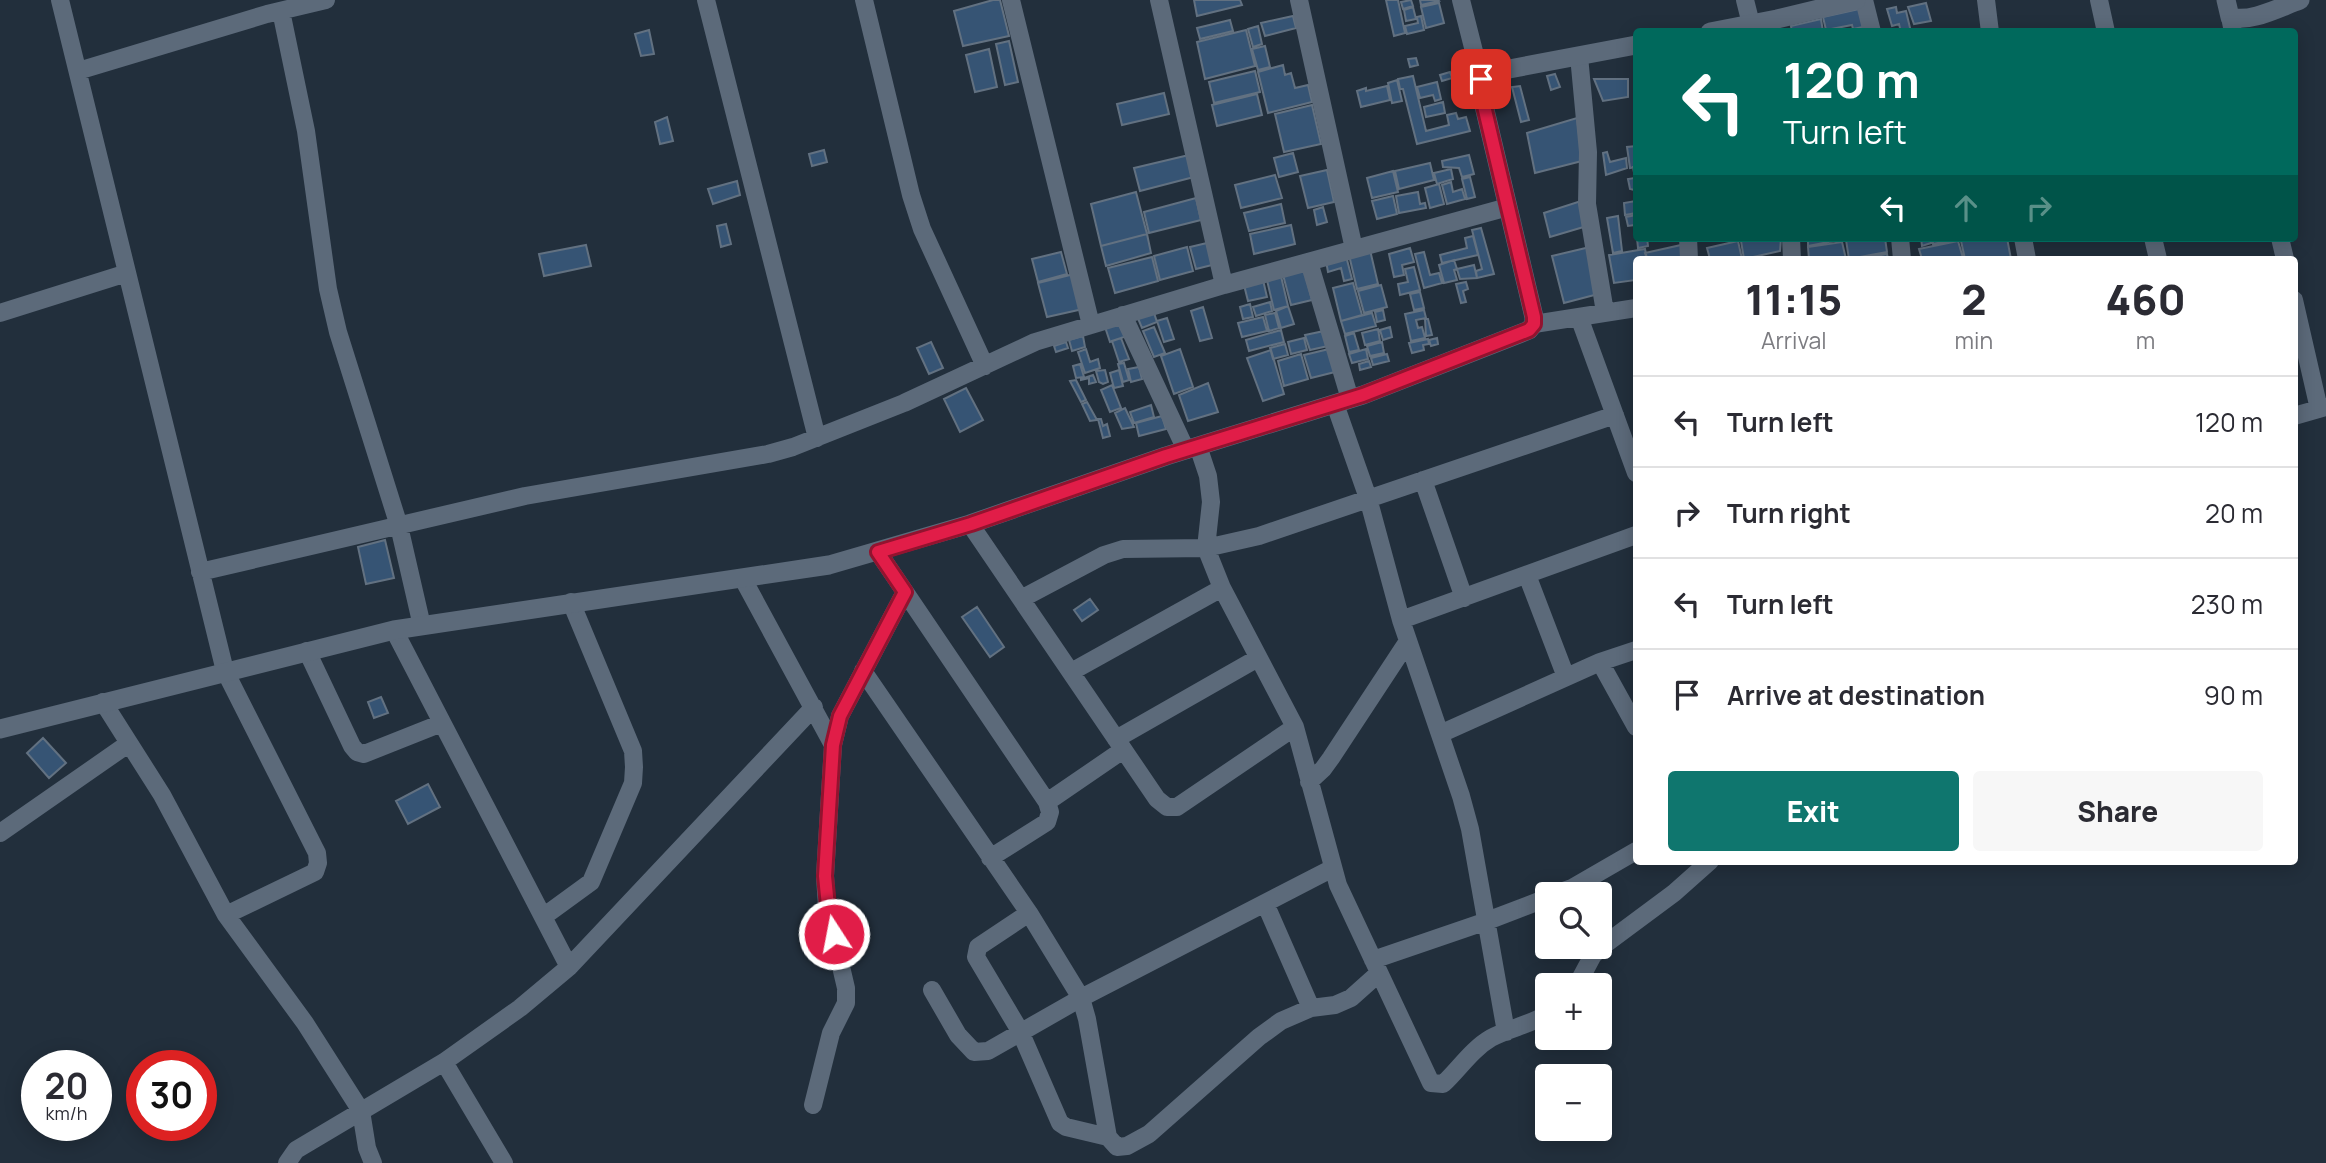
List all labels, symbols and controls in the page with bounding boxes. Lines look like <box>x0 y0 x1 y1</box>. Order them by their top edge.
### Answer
text: 120 m <box>1783 46 1920 113</box>
pin <box>1451 49 1511 109</box>
icon: left <box>1668 56 1759 147</box>
icon: arrive <box>1462 60 1500 98</box>
text: Turn left <box>1783 110 1907 154</box>
icon: left <box>1874 189 1912 227</box>
icon: ahead <box>1947 189 1985 227</box>
icon: right <box>2020 189 2058 227</box>
text: 11:15 <box>1745 270 1842 328</box>
text: 2 <box>1961 270 1987 328</box>
text: 460 <box>2105 270 2186 328</box>
text: Arrival <box>1761 324 1827 356</box>
text: min <box>1955 324 1993 356</box>
text: m <box>2136 324 2155 356</box>
icon: left <box>1668 403 1706 441</box>
text: Turn left <box>1727 404 1834 440</box>
text: 120 m <box>2195 404 2263 440</box>
icon: right <box>1668 494 1706 532</box>
text: Turn right <box>1727 495 1851 531</box>
text: 20 m <box>2205 495 2263 531</box>
icon: left <box>1668 585 1706 623</box>
text: Turn left <box>1727 586 1834 622</box>
text: 230 m <box>2191 586 2263 622</box>
icon: arrive <box>1668 676 1706 714</box>
text: Arrive at destination <box>1727 677 1985 713</box>
text: 90 m <box>2204 677 2263 713</box>
button: Exit <box>1668 771 1959 851</box>
button: Share <box>1973 771 2263 851</box>
map controls <box>1535 882 1612 1141</box>
button: search <box>1535 882 1612 959</box>
position arrow <box>797 897 871 971</box>
button: + <box>1535 973 1612 1050</box>
speed limit sign: 30 <box>126 1050 217 1141</box>
text: 20 <box>45 1062 88 1110</box>
button: − <box>1535 1064 1612 1141</box>
text: km/h <box>46 1101 87 1125</box>

